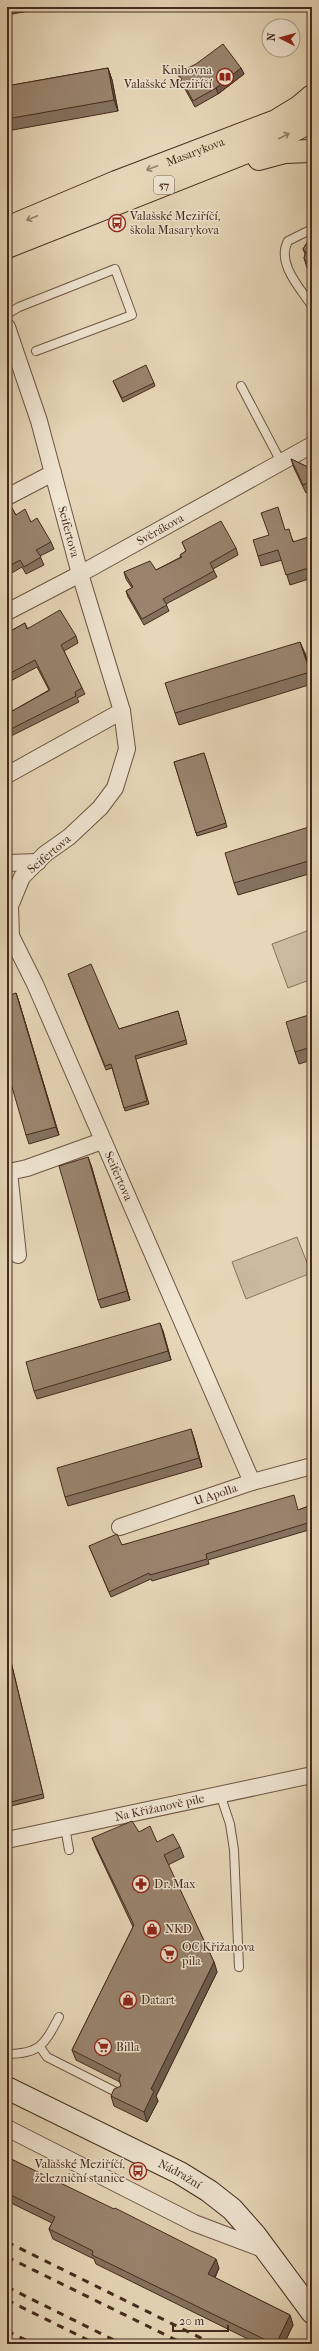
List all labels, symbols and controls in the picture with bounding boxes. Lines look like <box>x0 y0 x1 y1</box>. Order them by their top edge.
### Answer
north arrow <box>261 18 301 58</box>
text: N <box>265 32 279 42</box>
place label: Knihovna Valašské Meziříčí <box>123 63 212 91</box>
library icon: Knihovna Valašské Meziříčí <box>215 67 235 87</box>
one-way arrow <box>278 132 290 139</box>
street label: Masarykova <box>164 134 227 169</box>
one-way arrow <box>146 165 158 173</box>
road number: 57 <box>154 176 174 194</box>
place label: Valašské Meziříčí, škola Masarykova <box>129 209 221 237</box>
bus stop icon: Valašské Meziříčí, škola Masarykova <box>107 213 127 233</box>
one-way arrow <box>26 215 38 222</box>
street label: Seifertova <box>55 505 82 559</box>
street label: Svěrákova <box>134 511 187 548</box>
street label: Seifertova <box>25 832 74 876</box>
street label: Seifertova <box>102 1149 136 1203</box>
street label: U Apolla <box>192 1480 239 1508</box>
street label: Na Křižanově pile <box>113 1791 206 1824</box>
pharmacy icon: Dr. Max <box>131 1874 151 1894</box>
place label: Dr. Max <box>154 1877 196 1891</box>
shop icon: NKD <box>142 1919 162 1939</box>
place label: NKD <box>165 1922 192 1936</box>
place label: OC Křižanova pila <box>181 1940 255 1968</box>
supermarket icon: OC Křižanova pila <box>159 1944 179 1964</box>
shop icon: Datart <box>118 1990 138 2010</box>
place label: Datart <box>141 1993 176 2007</box>
supermarket icon: Billa <box>93 2037 113 2057</box>
place label: Billa <box>116 2040 140 2054</box>
street label: Nádražní <box>156 2156 204 2192</box>
place label: Valašské Meziříčí, železniční stanice <box>34 2157 126 2185</box>
bus stop icon: Valašské Meziříčí, železniční stanice <box>128 2161 148 2181</box>
scale bar <box>173 2307 228 2333</box>
text: 20 m <box>179 2314 204 2328</box>

